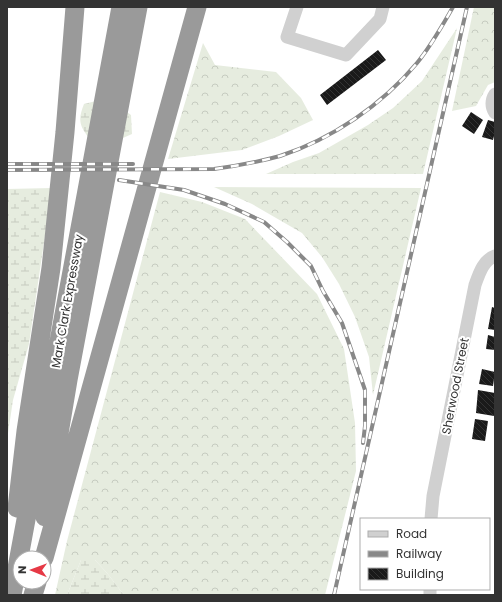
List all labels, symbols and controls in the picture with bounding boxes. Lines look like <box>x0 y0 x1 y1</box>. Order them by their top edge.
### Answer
street label: Mark Clark Expressway <box>47 232 87 369</box>
street label: Sherwood Street <box>437 336 473 436</box>
legend <box>360 518 490 590</box>
text: Road <box>396 525 427 542</box>
text: Railway <box>396 545 442 562</box>
north arrow <box>12 550 52 590</box>
text: Building <box>396 565 444 582</box>
text: N <box>14 566 30 574</box>

